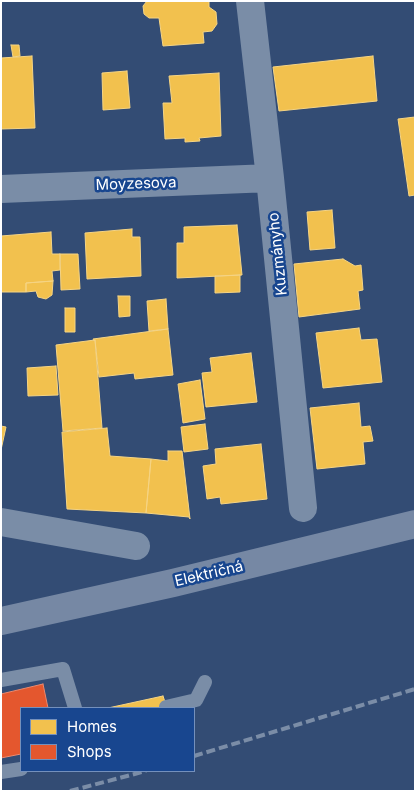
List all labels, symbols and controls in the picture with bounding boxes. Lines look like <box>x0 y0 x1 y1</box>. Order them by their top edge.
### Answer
street label: Moyzesova <box>95 174 177 194</box>
street label: Kuzmányho <box>265 212 291 296</box>
street label: Električná <box>173 557 245 591</box>
legend <box>20 707 195 772</box>
text: Homes <box>67 717 117 736</box>
text: Shops <box>67 742 112 761</box>

